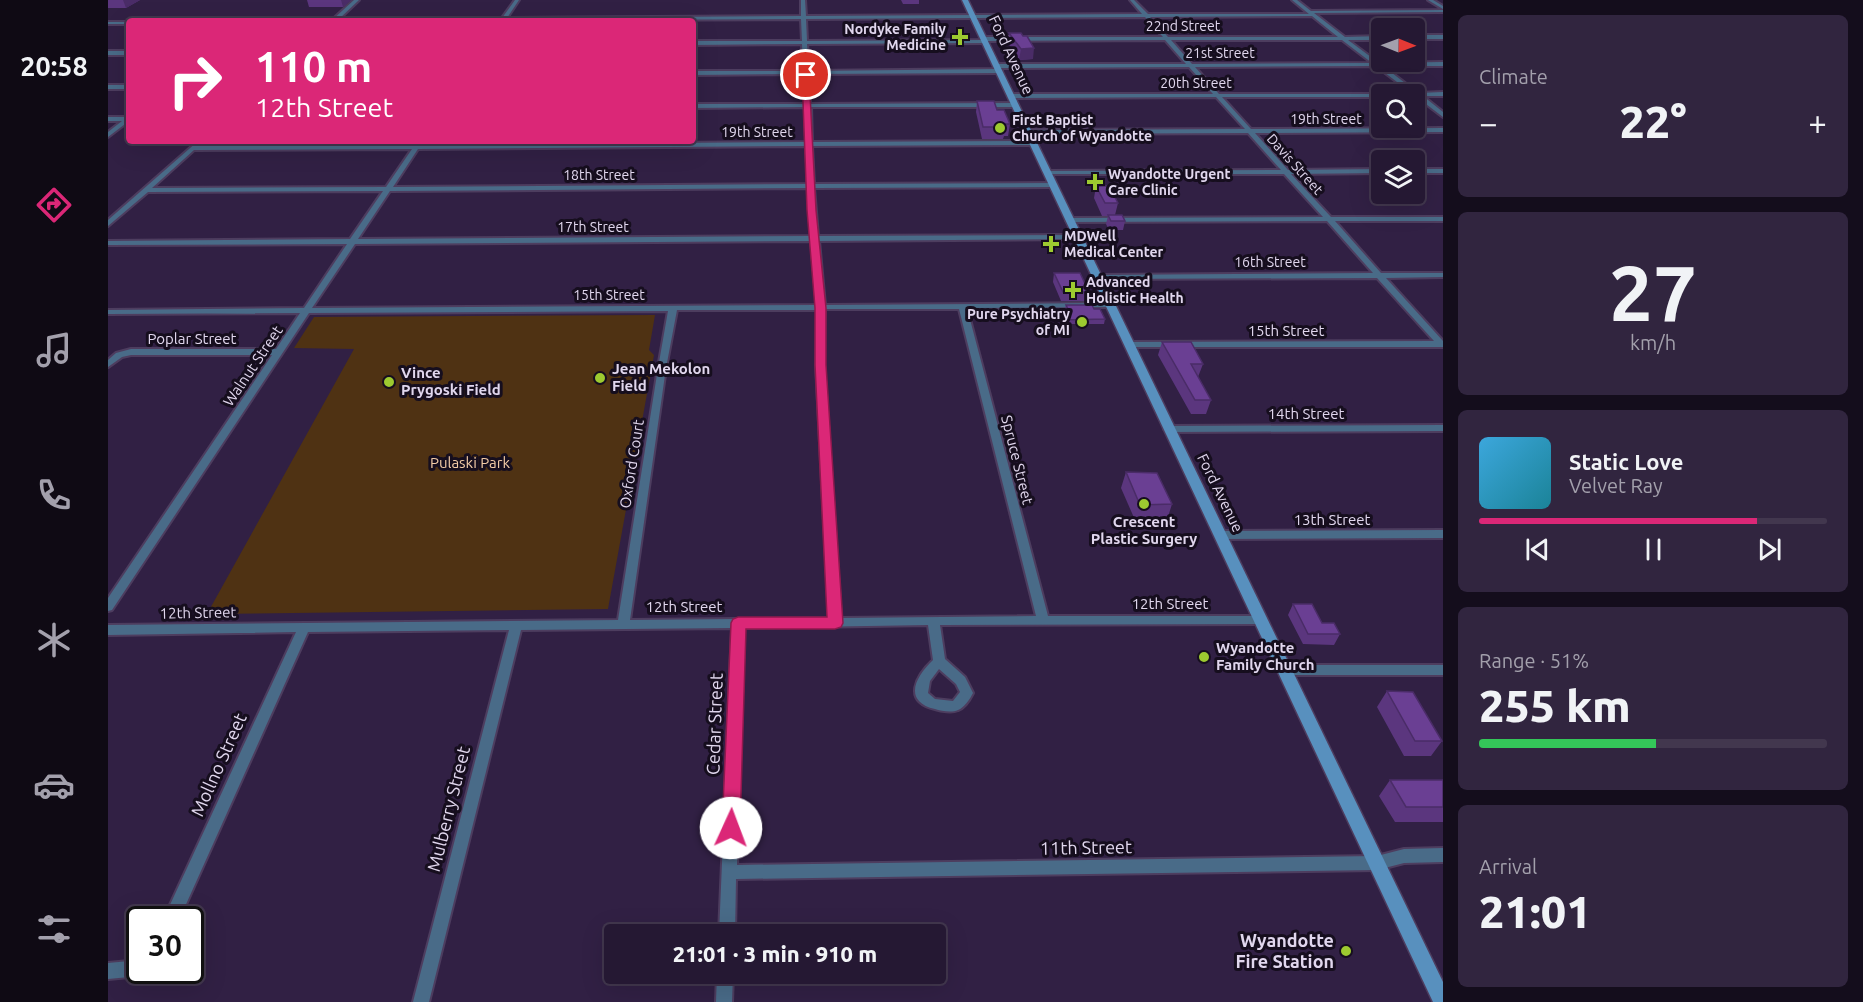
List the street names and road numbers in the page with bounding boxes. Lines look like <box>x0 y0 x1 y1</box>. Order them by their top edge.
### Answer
street label: Ford Avenue <box>986 13 1037 97</box>
street label: 22nd Street <box>1146 18 1221 34</box>
street label: 21st Street <box>1185 45 1255 61</box>
street label: 20th Street <box>1160 75 1232 91</box>
street label: 19th Street <box>1290 111 1362 127</box>
street label: 19th Street <box>721 124 793 140</box>
street label: Davis Street <box>1264 131 1327 198</box>
street label: 18th Street <box>563 167 635 183</box>
street label: 17th Street <box>557 219 629 235</box>
street label: 16th Street <box>1234 254 1306 270</box>
street label: 15th Street <box>573 287 645 303</box>
street label: Walnut Street <box>219 322 286 409</box>
street label: 15th Street <box>1248 322 1324 339</box>
street label: Poplar Street <box>147 330 237 347</box>
street label: 14th Street <box>1268 405 1344 422</box>
street label: Spruce Street <box>998 413 1037 506</box>
street label: Oxford Court <box>616 418 647 510</box>
street label: Ford Avenue <box>1194 451 1247 535</box>
street label: 13th Street <box>1294 511 1370 528</box>
street label: 12th Street <box>1132 595 1208 612</box>
street label: 12th Street <box>646 598 722 615</box>
street label: 12th Street <box>159 603 237 622</box>
street label: Cedar Street <box>702 673 726 775</box>
street label: Mollno Street <box>186 710 250 819</box>
street label: Mulberry Street <box>423 744 473 873</box>
street label: 11th Street <box>1040 836 1132 858</box>

